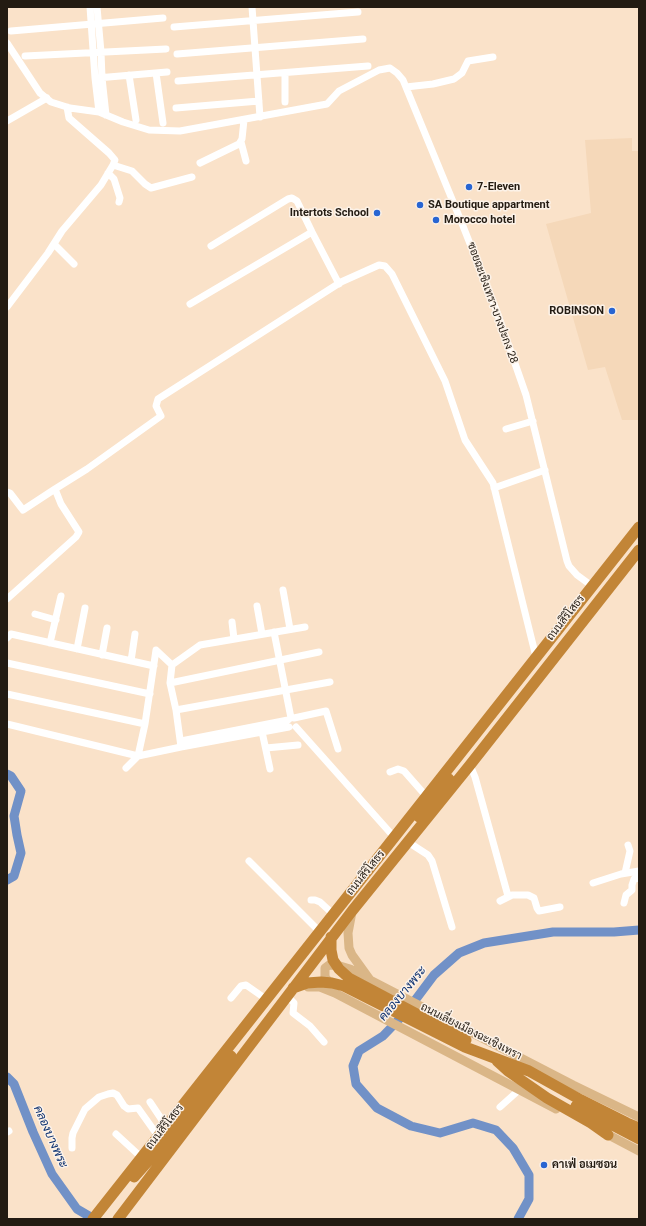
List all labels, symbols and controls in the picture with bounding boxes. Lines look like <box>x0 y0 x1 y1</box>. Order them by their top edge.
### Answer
place label: 7-Eleven <box>477 180 520 194</box>
marker: 7-Eleven <box>464 182 474 192</box>
place label: SA Boutique appartment <box>428 198 549 212</box>
marker: SA Boutique appartment <box>415 200 425 210</box>
place label: Intertots School <box>290 206 369 220</box>
marker: Intertots School <box>372 208 382 218</box>
place label: Morocco hotel <box>444 213 515 227</box>
marker: Morocco hotel <box>431 215 441 225</box>
street label: ซอยฉะเชิงเทรา-บางปะกง 28 <box>464 241 520 365</box>
place label: ROBINSON <box>549 304 604 318</box>
marker: ROBINSON <box>607 306 617 316</box>
street label: ถนนสิริโสธร <box>544 593 588 643</box>
street label: ถนนสิริโสธร <box>344 848 388 898</box>
water label: คลองบางพระ <box>376 964 430 1024</box>
street label: ถนนเลี่ยงเมืองฉะเชิงเทรา <box>418 1001 524 1063</box>
street label: ถนนสิริโสธร <box>143 1102 187 1152</box>
water label: คลองบางพระ <box>30 1104 70 1170</box>
place label: คาเฟ่ อเมซอน <box>552 1158 617 1172</box>
marker: คาเฟ่ อเมซอน <box>539 1160 549 1170</box>

